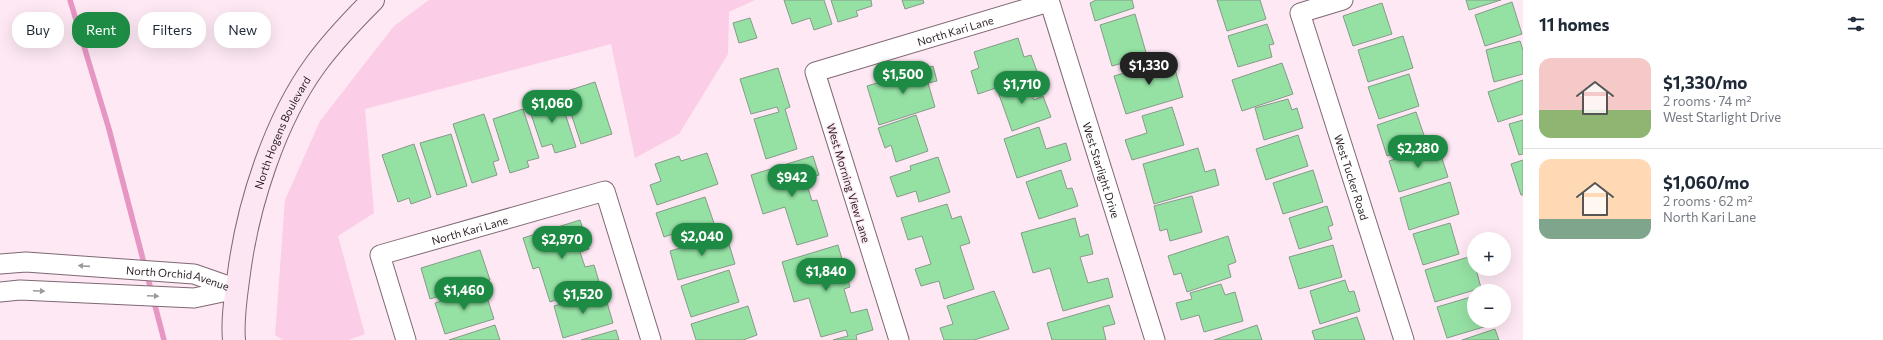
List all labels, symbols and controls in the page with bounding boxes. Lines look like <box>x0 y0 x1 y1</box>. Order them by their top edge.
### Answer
chip: Buy <box>12 12 64 48</box>
chip: Rent <box>72 12 130 48</box>
chip: Filters <box>138 12 206 48</box>
chip: New <box>214 12 271 48</box>
street label: North Kari Lane <box>915 13 995 48</box>
icon: filters <box>1845 13 1867 35</box>
text: 11 homes <box>1539 14 1609 35</box>
pin: $1,330 <box>1116 52 1182 86</box>
text: $1,330 <box>1129 57 1169 73</box>
pin: $1,500 <box>870 61 936 95</box>
text: $1,500 <box>882 66 924 82</box>
pin: $1,710 <box>989 71 1055 105</box>
text: $1,330/mo <box>1663 72 1748 93</box>
street label: North Hogens Boulevard <box>251 74 313 190</box>
icon: home <box>1571 74 1619 122</box>
text: $1,710 <box>1003 76 1041 92</box>
pin: $1,060 <box>519 90 585 124</box>
text: 2 rooms · 74 m² <box>1663 93 1751 109</box>
text: $1,060 <box>531 95 573 111</box>
text: West Starlight Drive <box>1663 109 1781 125</box>
street label: West Starlight Drive <box>1081 120 1123 220</box>
street label: West Morning View Lane <box>825 122 873 244</box>
street label: West Tucker Road <box>1332 132 1372 222</box>
pin: $2,280 <box>1385 135 1451 169</box>
text: $2,280 <box>1397 140 1439 156</box>
pin: $942 <box>768 164 816 198</box>
text: $942 <box>777 169 807 185</box>
text: $1,060/mo <box>1663 172 1749 193</box>
icon: home <box>1571 175 1619 223</box>
text: 2 rooms · 62 m² <box>1663 193 1753 209</box>
text: North Kari Lane <box>1663 209 1756 225</box>
street label: North Kari Lane <box>430 212 509 247</box>
pin: $2,040 <box>669 223 735 257</box>
pin: $2,970 <box>529 226 595 260</box>
text: $2,040 <box>680 228 724 244</box>
text: $2,970 <box>541 231 583 247</box>
map controls <box>1467 232 1511 328</box>
button: + <box>1467 232 1511 276</box>
pin: $1,840 <box>793 258 859 292</box>
one-way arrow <box>78 263 90 270</box>
street label: North Orchid Avenue <box>126 263 231 292</box>
text: $1,840 <box>805 263 847 279</box>
pin: $1,460 <box>431 277 497 311</box>
pin: $1,520 <box>550 281 616 315</box>
text: $1,460 <box>443 282 485 298</box>
button: − <box>1467 284 1511 328</box>
text: $1,520 <box>563 286 603 302</box>
one-way arrow <box>33 287 45 294</box>
one-way arrow <box>147 293 160 299</box>

